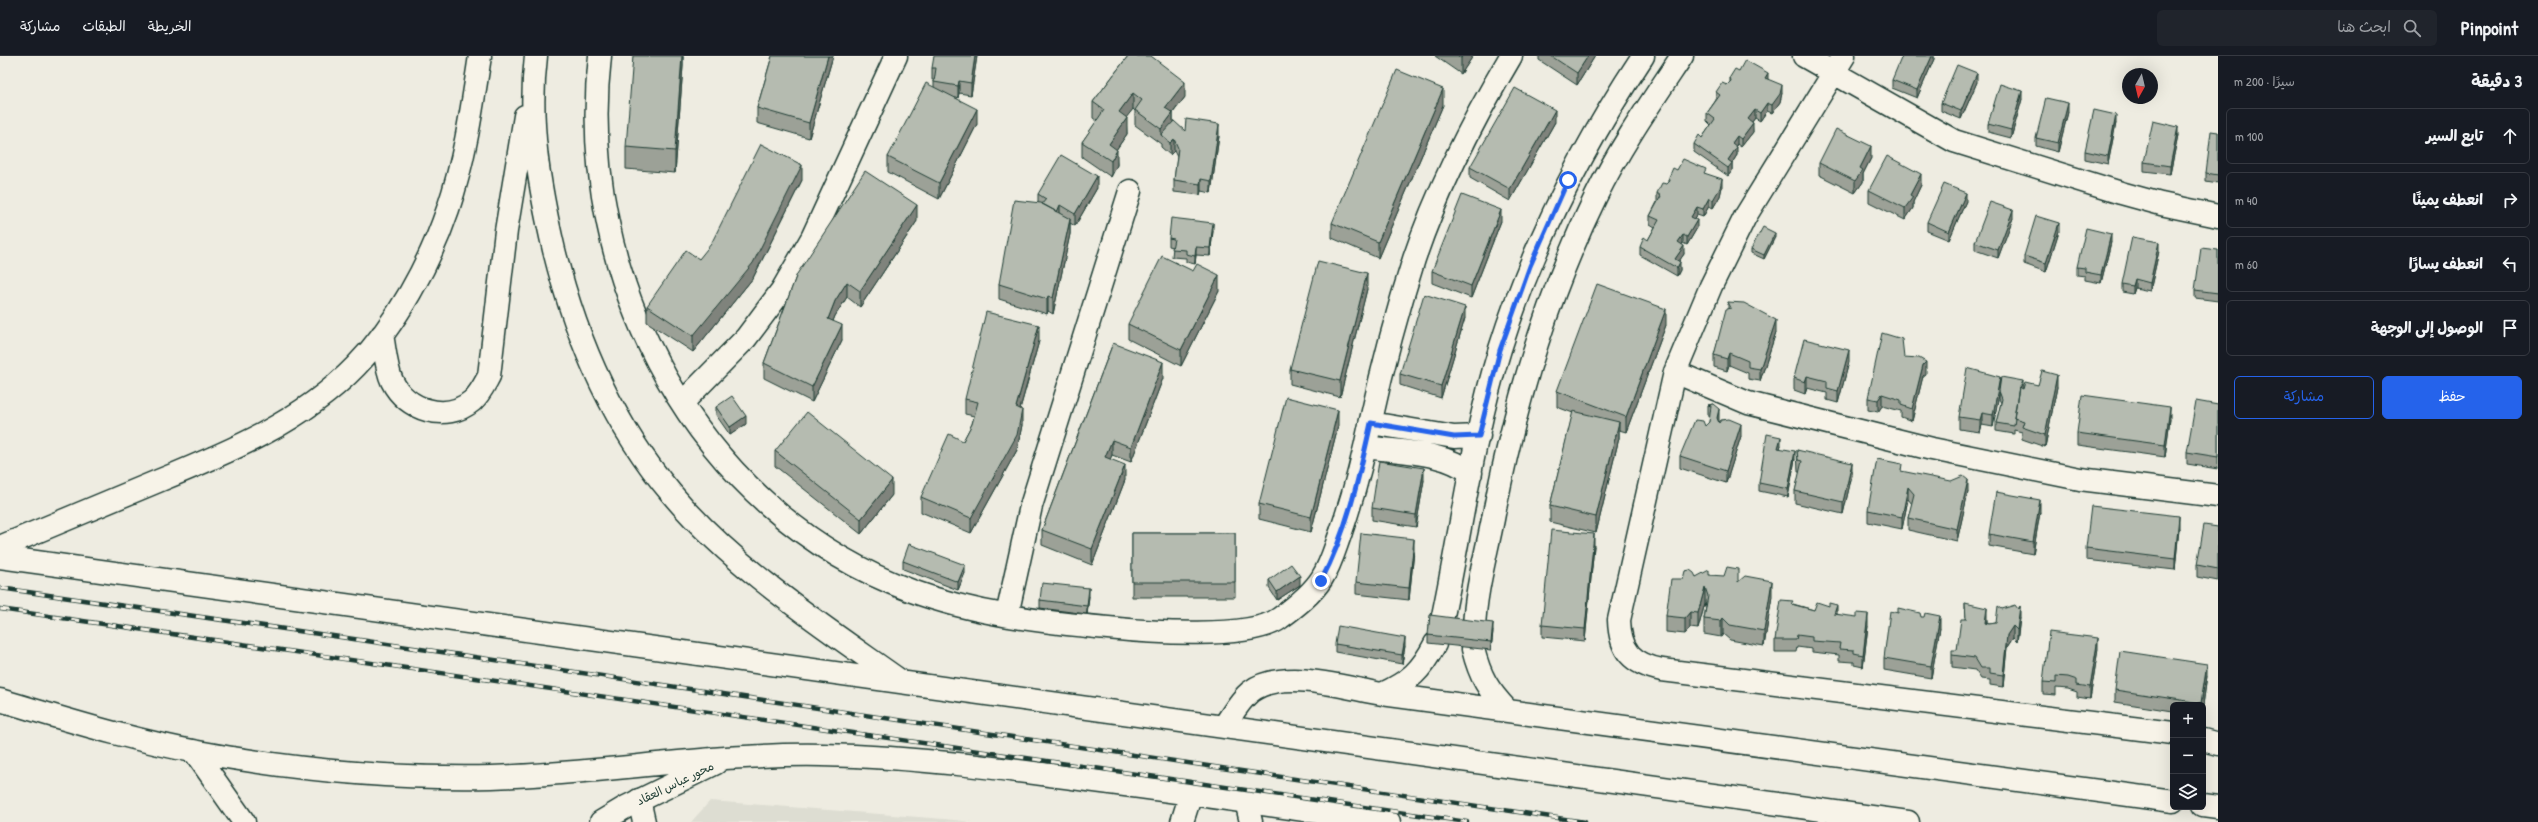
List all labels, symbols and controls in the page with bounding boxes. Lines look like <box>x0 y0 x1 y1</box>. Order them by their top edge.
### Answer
search box <box>2157 10 2437 46</box>
text: Pinpoint <box>2461 15 2518 41</box>
text: مشاركة <box>20 16 60 35</box>
text: الطبقات <box>82 16 126 35</box>
text: الخريطة <box>148 16 191 35</box>
text: ابحث هنا <box>2337 16 2391 37</box>
icon: search <box>2401 17 2423 39</box>
north arrow <box>2122 68 2158 104</box>
text: 3 دقيقة <box>2471 69 2522 92</box>
text: سيرًا · 200 m <box>2234 72 2295 90</box>
text: تابع السير <box>2426 125 2483 146</box>
icon: ahead <box>2499 125 2521 147</box>
text: 100 m <box>2235 127 2263 145</box>
route start <box>1559 171 1577 189</box>
text: انعطف يمينًا <box>2413 189 2483 210</box>
icon: right <box>2499 189 2521 211</box>
text: 40 m <box>2235 191 2258 209</box>
text: انعطف يسارًا <box>2409 253 2483 274</box>
icon: left <box>2499 253 2521 275</box>
text: 60 m <box>2235 255 2258 273</box>
text: الوصول إلى الوجهة <box>2371 317 2483 338</box>
icon: arrive <box>2499 317 2521 339</box>
button: مشاركة <box>2234 376 2374 419</box>
button: حفظ <box>2382 376 2522 419</box>
route end <box>1312 572 1330 590</box>
map controls <box>2170 702 2206 810</box>
button: + <box>2170 702 2206 738</box>
button: − <box>2170 738 2206 774</box>
street label: محور عباس العقاد <box>633 757 717 809</box>
button: layers <box>2170 774 2206 810</box>

